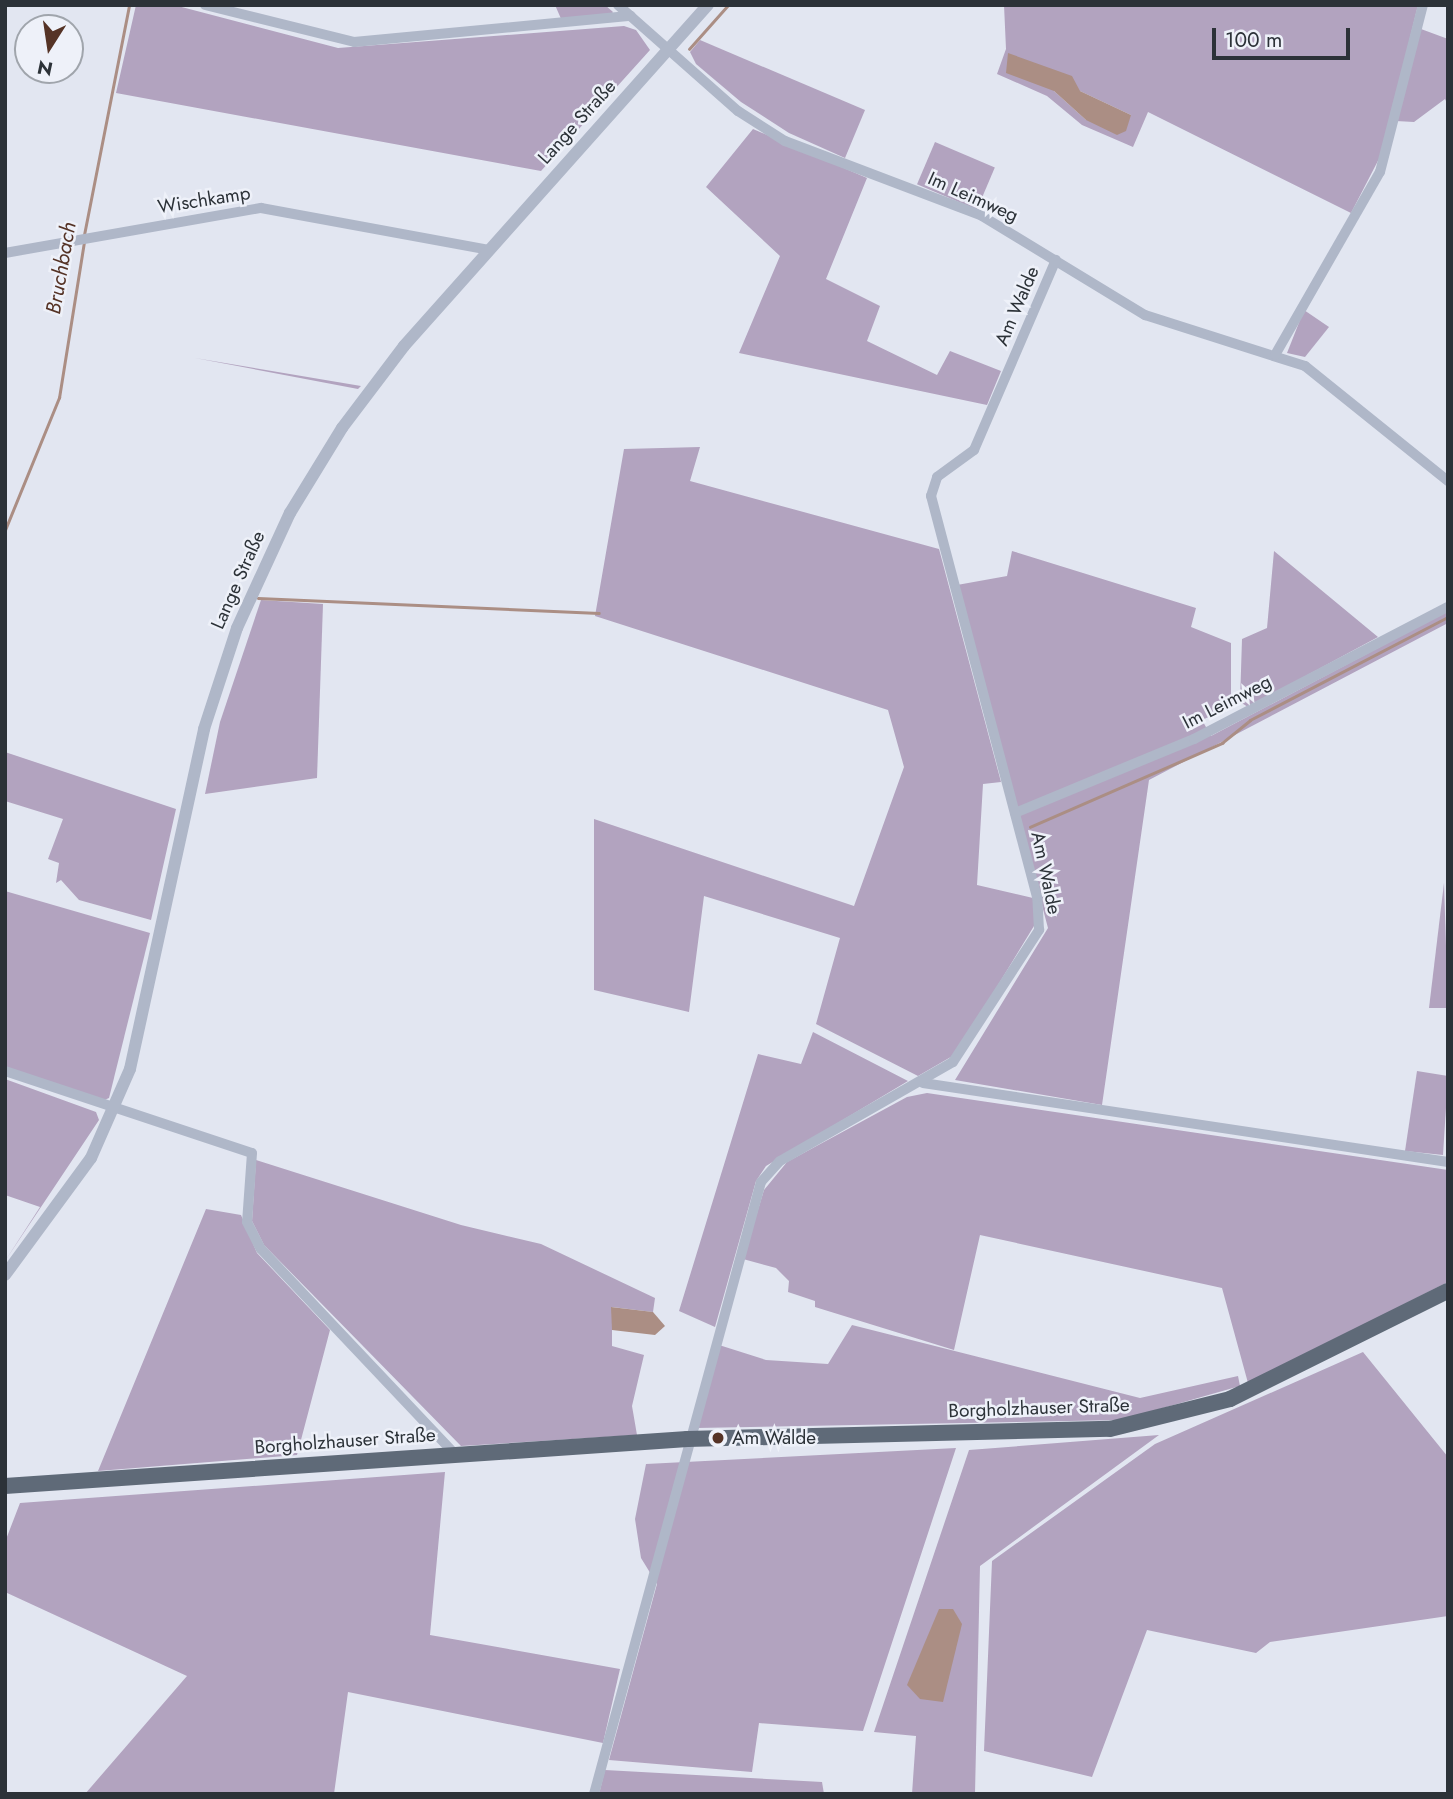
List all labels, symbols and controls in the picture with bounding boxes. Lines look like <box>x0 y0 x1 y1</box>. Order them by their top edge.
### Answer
north arrow <box>14 14 84 84</box>
scale bar <box>1215 14 1353 58</box>
text: 100 m <box>1225 25 1282 55</box>
text: N <box>35 53 55 83</box>
street label: Lange Straße <box>533 75 621 169</box>
street label: Im Leimweg <box>924 167 1022 227</box>
street label: Wischkamp <box>156 181 252 219</box>
water label: Bruchbach <box>41 220 81 316</box>
street label: Am Walde <box>990 263 1044 349</box>
street label: Lange Straße <box>206 527 270 633</box>
street label: Im Leimweg <box>1179 670 1275 734</box>
street label: Am Walde <box>1026 830 1066 916</box>
street label: Borgholzhauser Straße <box>948 1393 1130 1423</box>
street label: Borgholzhauser Straße <box>254 1423 436 1459</box>
place label: Am Walde <box>732 1427 816 1449</box>
marker: Am Walde <box>710 1430 726 1446</box>

